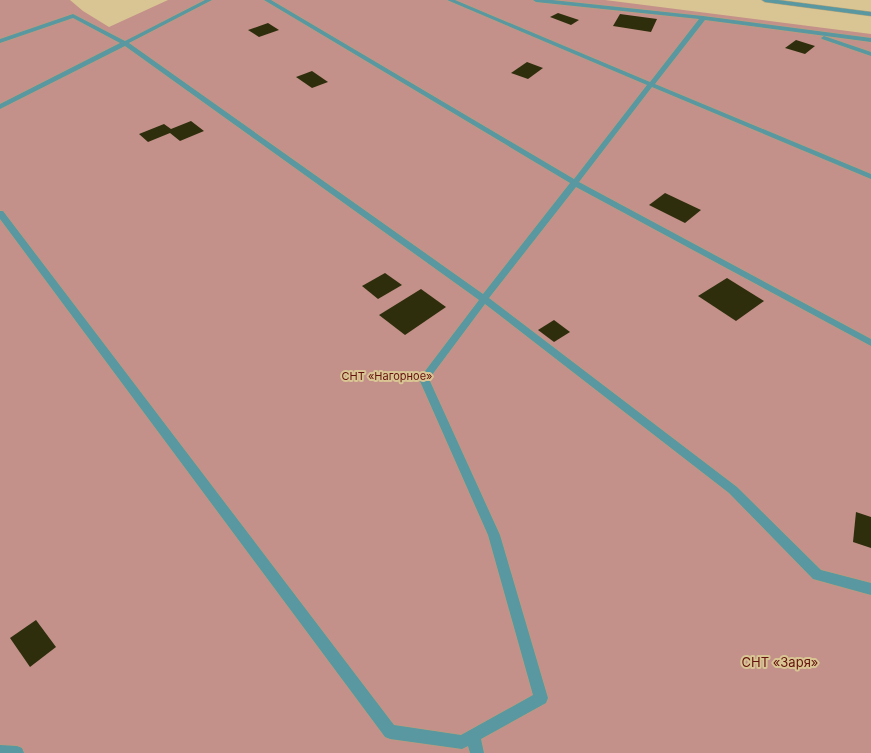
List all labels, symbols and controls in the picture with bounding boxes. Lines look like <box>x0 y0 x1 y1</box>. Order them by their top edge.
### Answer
park label: СНТ «Нагорное» <box>341 369 433 383</box>
park label: СНТ «Заря» <box>742 654 818 670</box>

